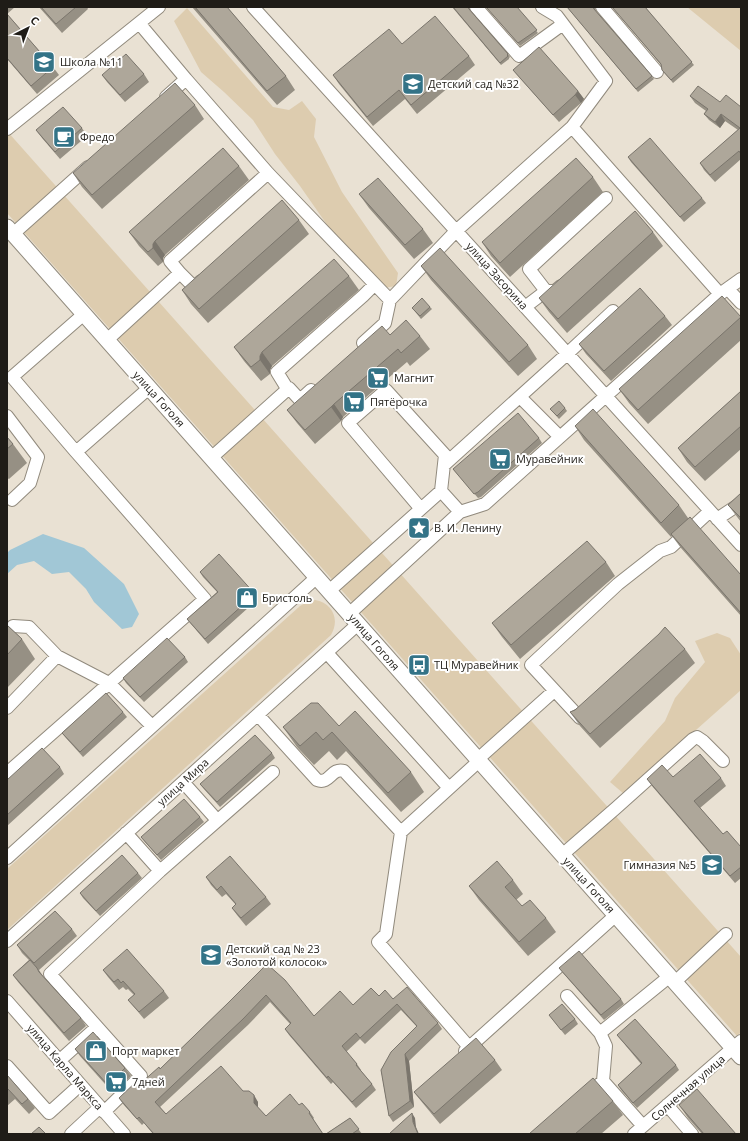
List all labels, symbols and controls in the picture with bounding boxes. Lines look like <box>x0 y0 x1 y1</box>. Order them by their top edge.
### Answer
north arrow <box>8 8 48 48</box>
text: С <box>27 12 43 28</box>
school or university icon: Школа №11 <box>31 49 57 75</box>
place label: Школа №11 <box>60 54 123 69</box>
school or university icon: Детский сад №32 <box>400 71 426 97</box>
place label: Детский сад №32 <box>428 76 519 91</box>
cafe icon: Фредо <box>51 124 77 150</box>
place label: Фредо <box>80 129 115 144</box>
street label: улица Засорина <box>463 239 532 313</box>
supermarket icon: Магнит <box>365 365 391 391</box>
street label: улица Гоголя <box>130 367 189 430</box>
place label: Магнит <box>394 370 434 385</box>
supermarket icon: Пятёрочка <box>341 389 367 415</box>
place label: Пятёрочка <box>370 394 427 409</box>
supermarket icon: Муравейник <box>487 446 513 472</box>
place label: Муравейник <box>516 451 584 466</box>
place icon: В. И. Ленину <box>406 515 432 541</box>
place label: В. И. Ленину <box>434 520 502 535</box>
shop icon: Бристоль <box>234 585 260 611</box>
place label: Бристоль <box>262 590 312 605</box>
street label: улица Гоголя <box>346 610 403 673</box>
bus stop icon: ТЦ Муравейник <box>406 652 432 678</box>
place label: ТЦ Муравейник <box>434 657 519 672</box>
street label: улица Мира <box>154 755 212 809</box>
school or university icon: Гимназия №5 <box>699 852 725 878</box>
street label: улица Гоголя <box>560 853 619 916</box>
place label: Гимназия №5 <box>623 857 696 872</box>
place label: Детский сад № 23 «Золотой колосок» <box>226 941 328 969</box>
school or university icon: Детский сад № 23 «Золотой колосок» <box>198 942 224 968</box>
street label: улица Карла Маркса <box>24 1021 107 1113</box>
shop icon: Порт маркет <box>83 1038 109 1064</box>
place label: Порт маркет <box>112 1043 179 1058</box>
street label: Солнечная улица <box>647 1051 728 1124</box>
supermarket icon: 7дней <box>103 1069 129 1095</box>
place label: 7дней <box>132 1074 165 1089</box>

